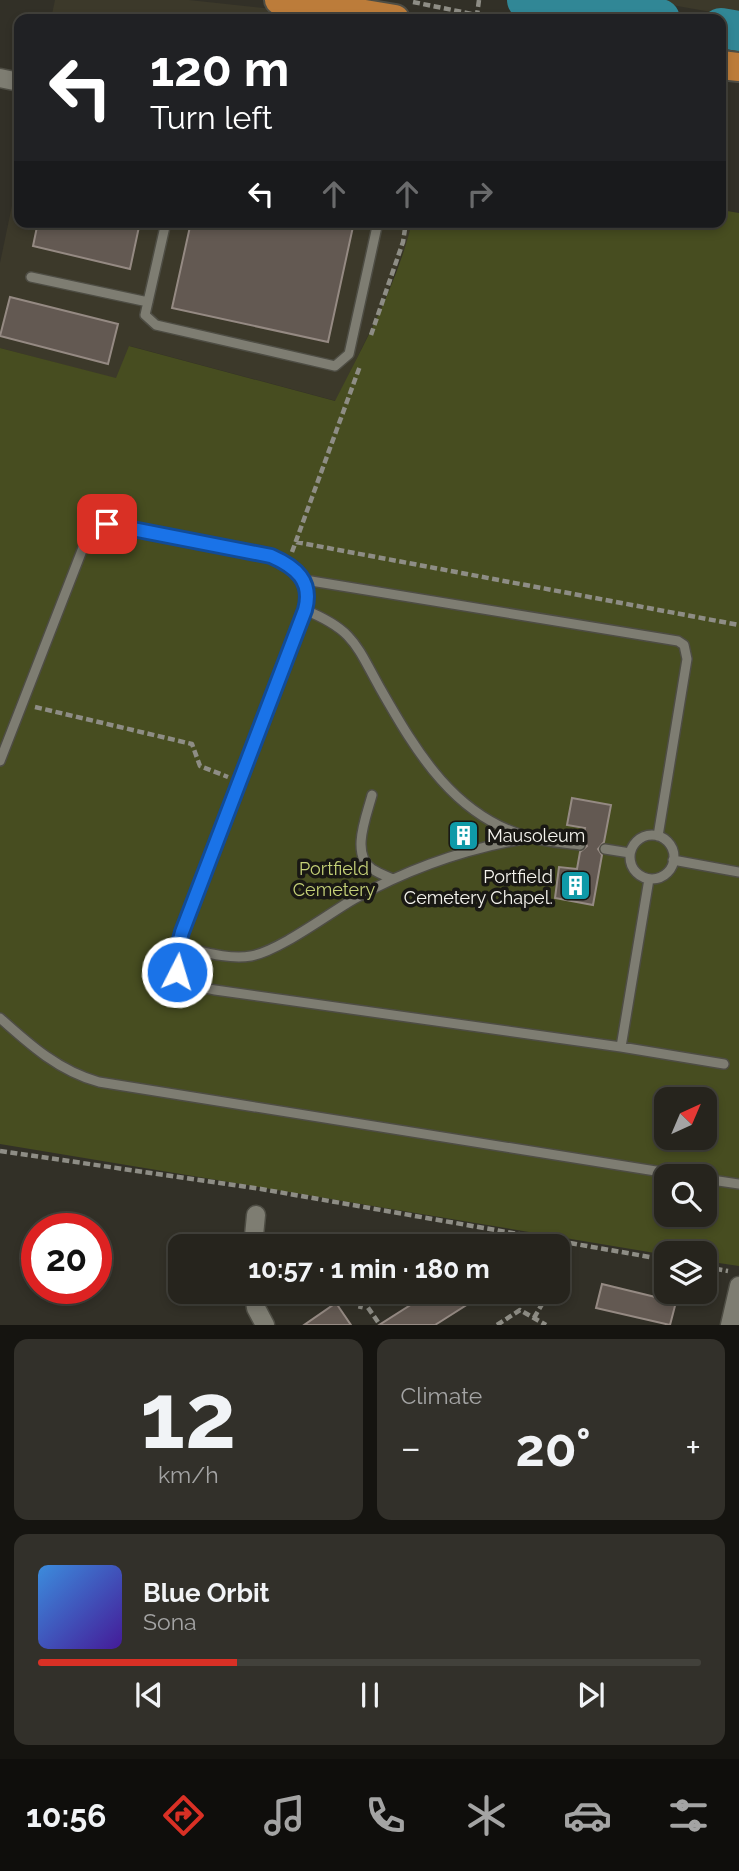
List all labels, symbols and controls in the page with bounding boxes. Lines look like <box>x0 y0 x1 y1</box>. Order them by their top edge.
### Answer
text: 120 m <box>150 40 289 97</box>
icon: left <box>35 42 126 133</box>
text: Turn left <box>150 99 272 136</box>
icon: left <box>242 175 280 213</box>
icon: ahead <box>315 175 353 213</box>
icon: ahead <box>388 175 426 213</box>
icon: right <box>461 175 499 213</box>
pin <box>77 494 137 554</box>
icon: arrive <box>88 505 126 543</box>
building icon: Mausoleum <box>447 818 481 852</box>
place label: Mausoleum <box>487 825 585 846</box>
park label: Portfield Cemetery <box>293 858 375 900</box>
place label: Portfield Cemetery Chapel. <box>404 866 553 908</box>
building icon: Portfield Cemetery Chapel. <box>559 869 593 903</box>
position arrow <box>140 935 214 1009</box>
north arrow <box>654 1087 718 1150</box>
map controls <box>654 1087 717 1304</box>
button: search <box>654 1164 717 1227</box>
speed limit sign: 20 <box>21 1213 112 1304</box>
button: layers <box>654 1241 717 1304</box>
text: 10:57 · 1 min · 180 m <box>248 1254 490 1284</box>
text: 12 <box>140 1362 236 1469</box>
text: Climate <box>401 1382 482 1409</box>
text: 20° <box>515 1417 591 1478</box>
text: − <box>401 1425 421 1470</box>
text: + <box>685 1425 701 1470</box>
text: km/h <box>158 1461 219 1488</box>
text: Blue Orbit <box>143 1578 270 1608</box>
text: Sona <box>143 1608 197 1635</box>
icon: previous <box>130 1676 168 1714</box>
icon: pause <box>351 1676 389 1714</box>
icon: next <box>572 1676 610 1714</box>
icon: directions <box>159 1791 208 1840</box>
icon: music <box>260 1791 309 1840</box>
icon: phone <box>361 1791 410 1840</box>
icon: climate <box>462 1791 511 1840</box>
icon: car <box>563 1791 612 1840</box>
icon: filters <box>664 1791 713 1840</box>
text: 10:56 <box>26 1797 107 1834</box>

